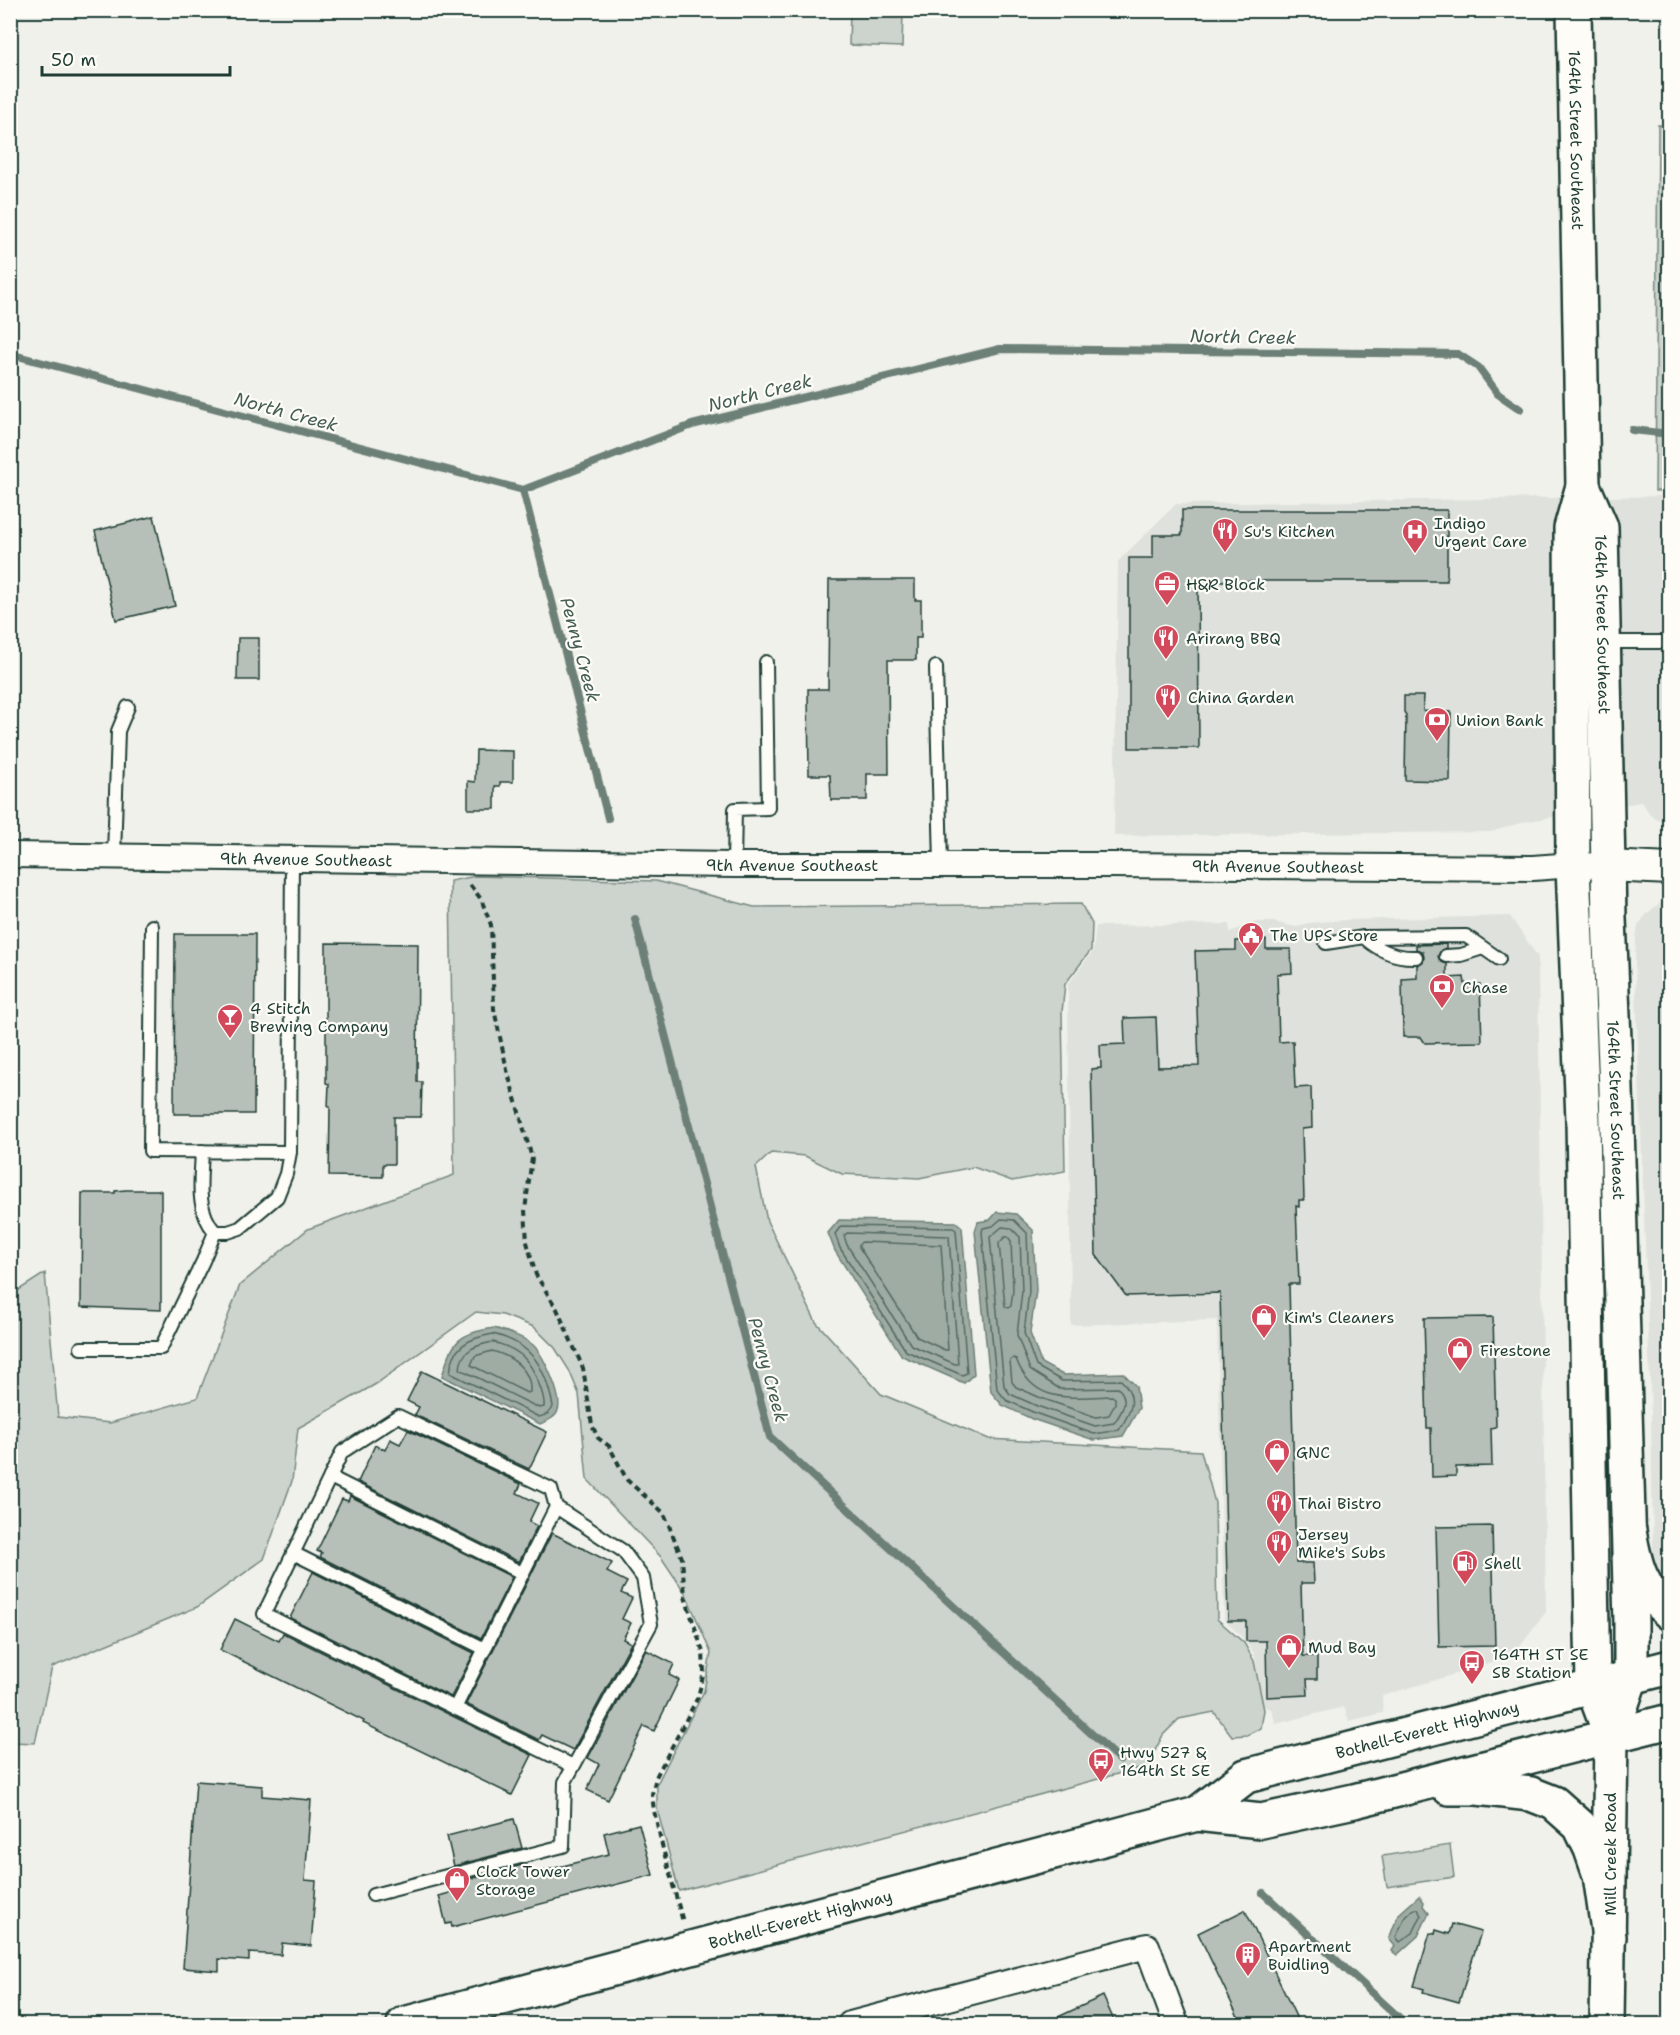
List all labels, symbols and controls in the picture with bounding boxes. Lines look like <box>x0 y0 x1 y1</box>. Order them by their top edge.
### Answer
scale bar <box>42 39 230 77</box>
text: 50 m <box>51 48 96 72</box>
street label: 164th Street Southeast <box>1564 50 1589 230</box>
water label: North Creek <box>1190 324 1297 350</box>
water label: North Creek <box>705 368 815 418</box>
water label: North Creek <box>231 387 341 438</box>
place label: Indigo Urgent Care <box>1434 513 1527 552</box>
restaurant icon: Su's Kitchen <box>1210 516 1240 554</box>
hospital icon: Indigo Urgent Care <box>1400 517 1430 555</box>
place label: Su's Kitchen <box>1244 521 1335 542</box>
street label: 164th Street Southeast <box>1591 534 1615 715</box>
office icon: H&R Block <box>1152 569 1182 607</box>
place label: H&R Block <box>1186 574 1265 595</box>
water label: Penny Creek <box>554 595 606 706</box>
restaurant icon: Arirang BBQ <box>1151 623 1181 661</box>
place label: Arirang BBQ <box>1186 628 1281 649</box>
restaurant icon: China Garden <box>1153 682 1183 720</box>
place label: China Garden <box>1188 687 1294 708</box>
bank icon: Union Bank <box>1422 705 1452 743</box>
place label: Union Bank <box>1456 710 1544 731</box>
street label: 9th Avenue Southeast <box>219 847 392 871</box>
street label: 9th Avenue Southeast <box>705 854 878 876</box>
street label: 9th Avenue Southeast <box>1192 855 1364 877</box>
public building icon: The UPS Store <box>1236 920 1266 958</box>
place label: The UPS Store <box>1270 925 1378 946</box>
bank icon: Chase <box>1427 972 1457 1010</box>
place label: Chase <box>1462 977 1508 998</box>
place label: 4 Stitch Brewing Company <box>250 998 389 1037</box>
bar icon: 4 Stitch Brewing Company <box>215 1002 245 1040</box>
street label: 164th Street Southeast <box>1603 1019 1630 1200</box>
shop icon: Kim's Cleaners <box>1249 1302 1279 1340</box>
place label: Kim's Cleaners <box>1284 1307 1394 1328</box>
water label: Penny Creek <box>742 1315 794 1426</box>
shop icon: Firestone <box>1445 1335 1475 1373</box>
place label: Firestone <box>1480 1340 1551 1361</box>
shop icon: GNC <box>1262 1437 1292 1475</box>
place label: GNC <box>1296 1442 1330 1463</box>
restaurant icon: Thai Bistro <box>1264 1488 1294 1526</box>
place label: Thai Bistro <box>1298 1493 1381 1514</box>
place label: Jersey Mike's Subs <box>1298 1524 1386 1563</box>
restaurant icon: Jersey Mike's Subs <box>1264 1528 1294 1566</box>
fuel station icon: Shell <box>1450 1548 1480 1586</box>
place label: Shell <box>1484 1553 1521 1574</box>
shop icon: Mud Bay <box>1274 1632 1304 1670</box>
place label: Mud Bay <box>1308 1637 1376 1658</box>
place label: 164TH ST SE SB Station <box>1492 1644 1589 1683</box>
bus stop icon: 164TH ST SE SB Station <box>1457 1648 1487 1686</box>
street label: Bothell-Everett Highway <box>1333 1696 1521 1763</box>
place label: Hwy 527 & 164th St SE <box>1120 1742 1210 1781</box>
bus stop icon: Hwy 527 & 164th St SE <box>1086 1746 1116 1784</box>
street label: Mill Creek Road <box>1600 1792 1621 1916</box>
place label: Clock Tower Storage <box>476 1861 570 1900</box>
shop icon: Clock Tower Storage <box>442 1865 472 1903</box>
street label: Bothell-Everett Highway <box>706 1885 894 1953</box>
place label: Apartment Buidling <box>1268 1936 1351 1975</box>
building icon: Apartment Buidling <box>1233 1940 1263 1978</box>

